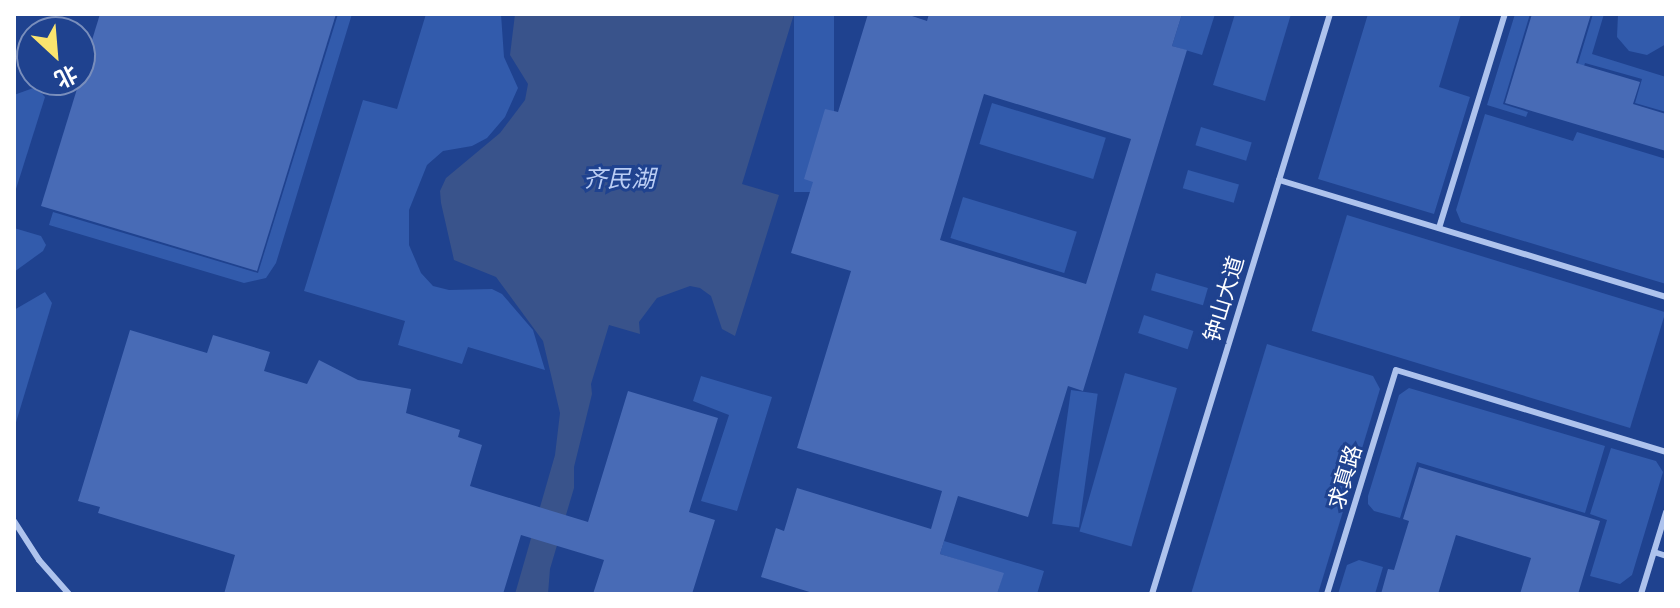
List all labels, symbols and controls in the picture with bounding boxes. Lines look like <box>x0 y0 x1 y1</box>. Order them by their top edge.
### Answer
north arrow <box>16 16 96 96</box>
text: 北 <box>50 60 81 92</box>
water label: 齐民湖 <box>583 165 655 193</box>
street label: 钟山大道 <box>1199 253 1249 345</box>
street label: 求真路 <box>1323 442 1367 512</box>

